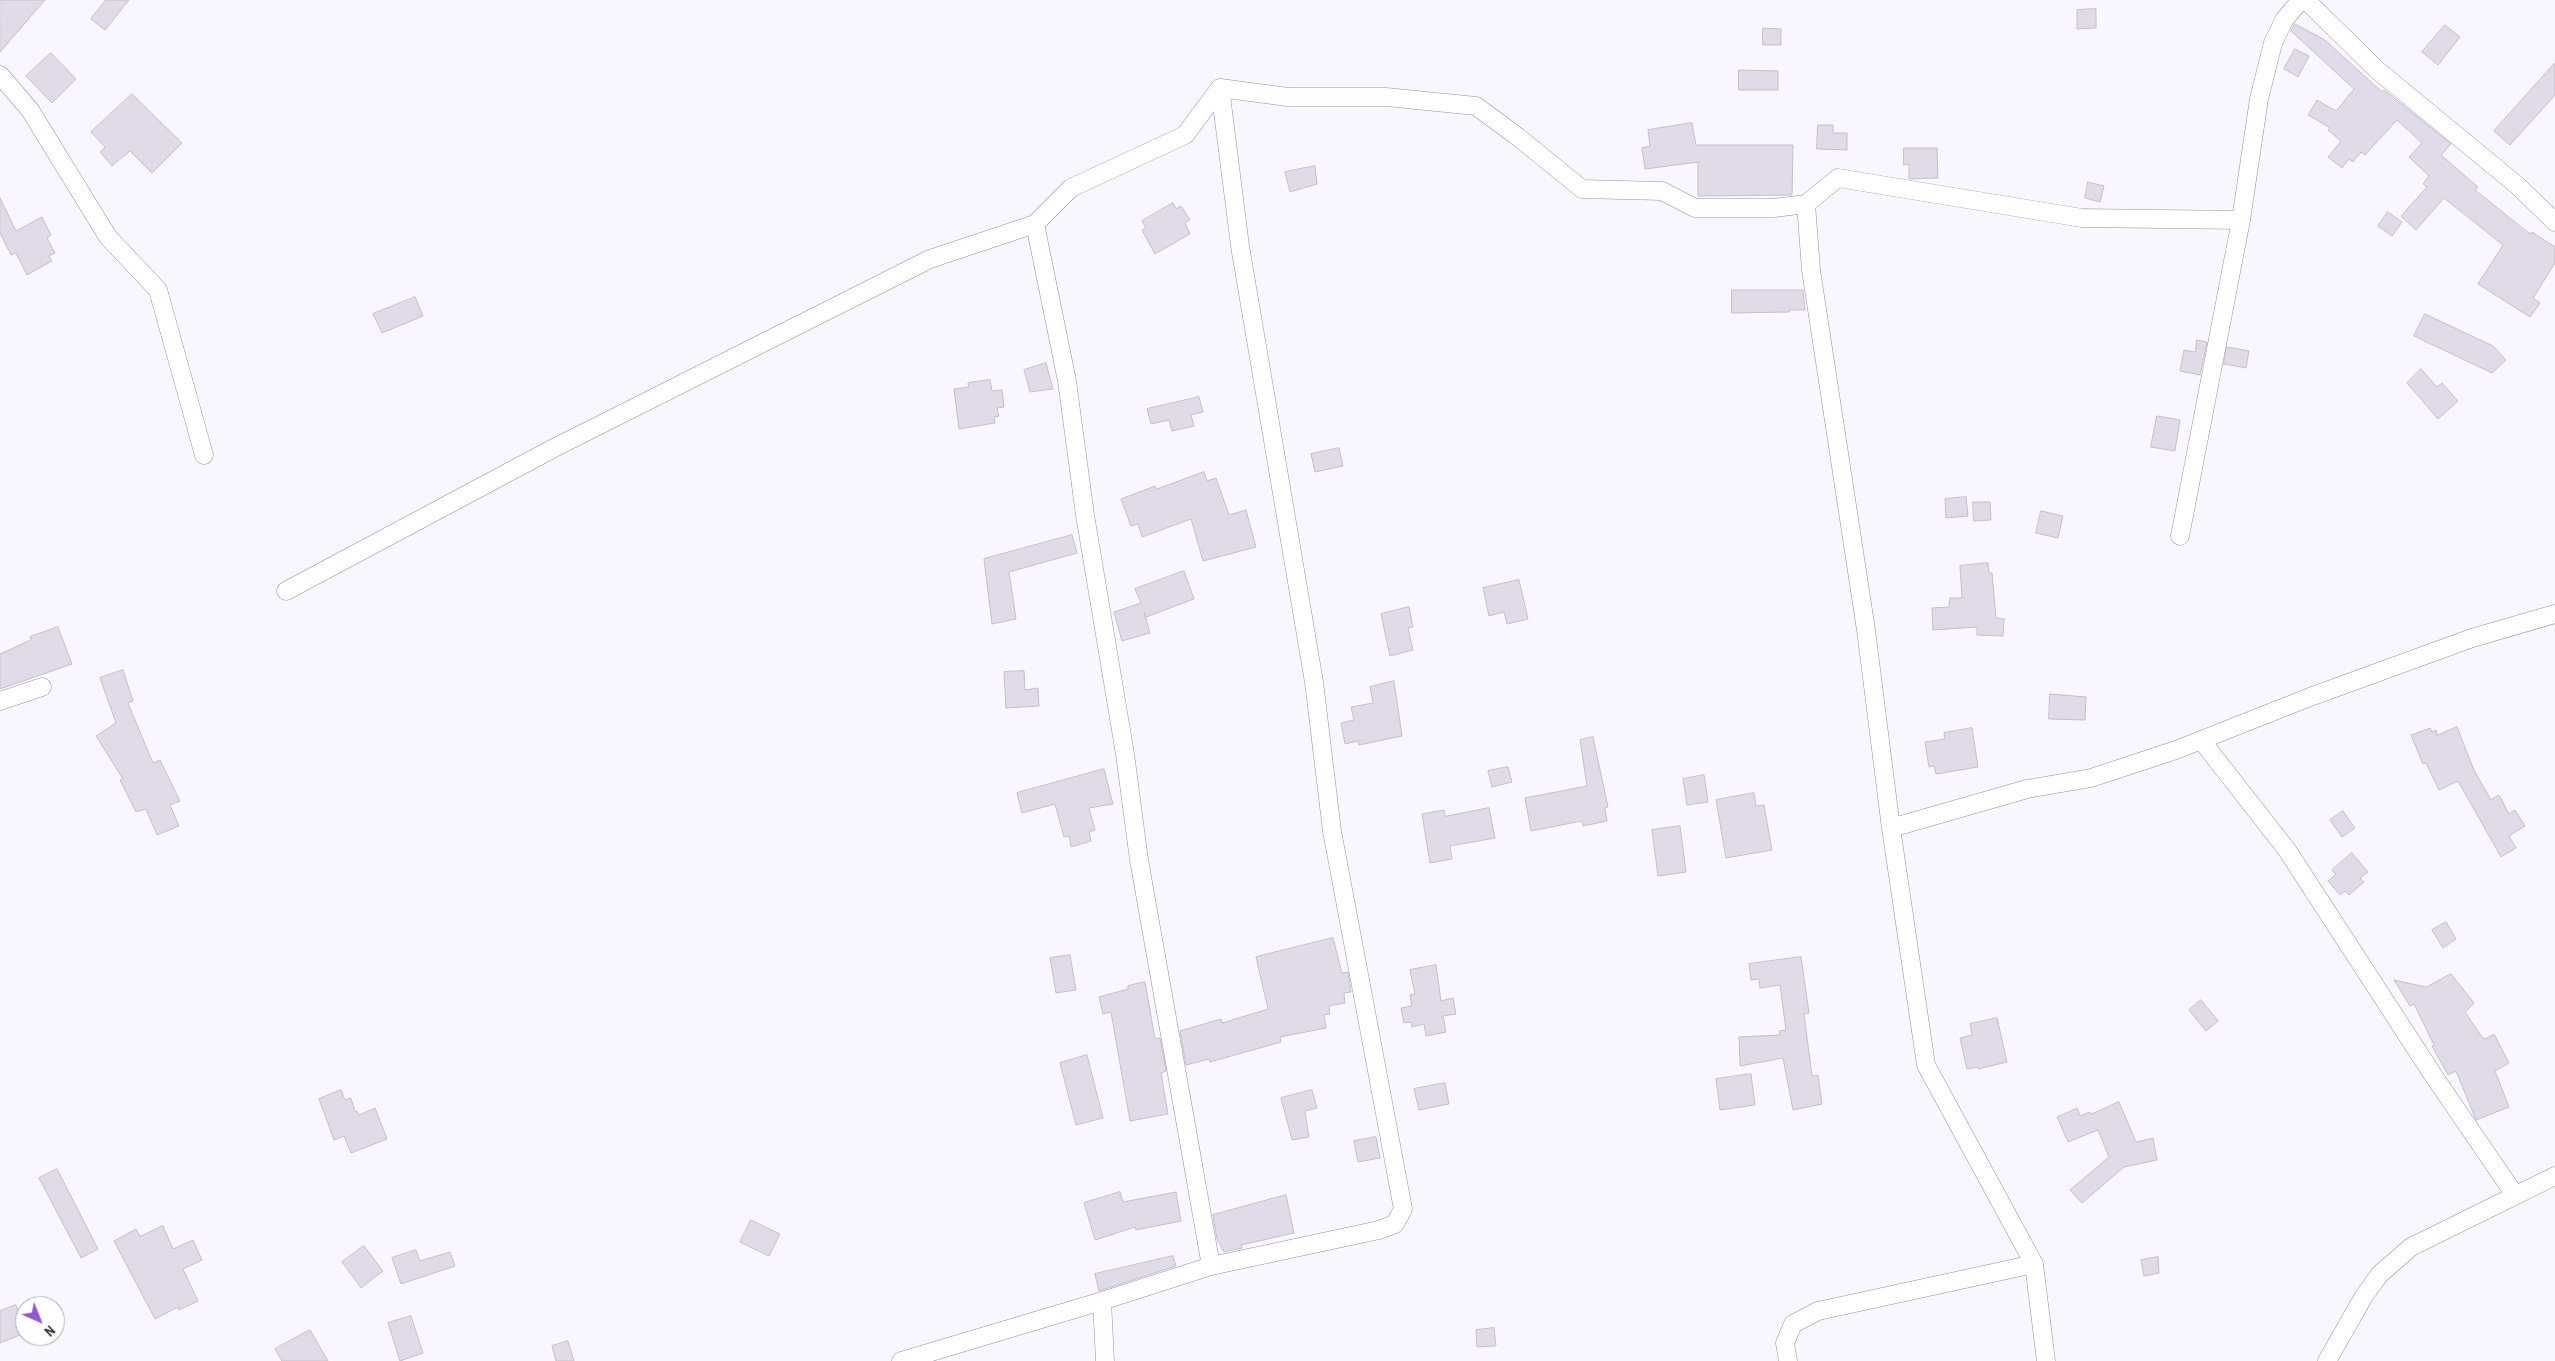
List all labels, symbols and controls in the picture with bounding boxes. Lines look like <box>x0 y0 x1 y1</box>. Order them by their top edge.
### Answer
north arrow <box>15 1296 65 1346</box>
text: N <box>40 1322 59 1340</box>

